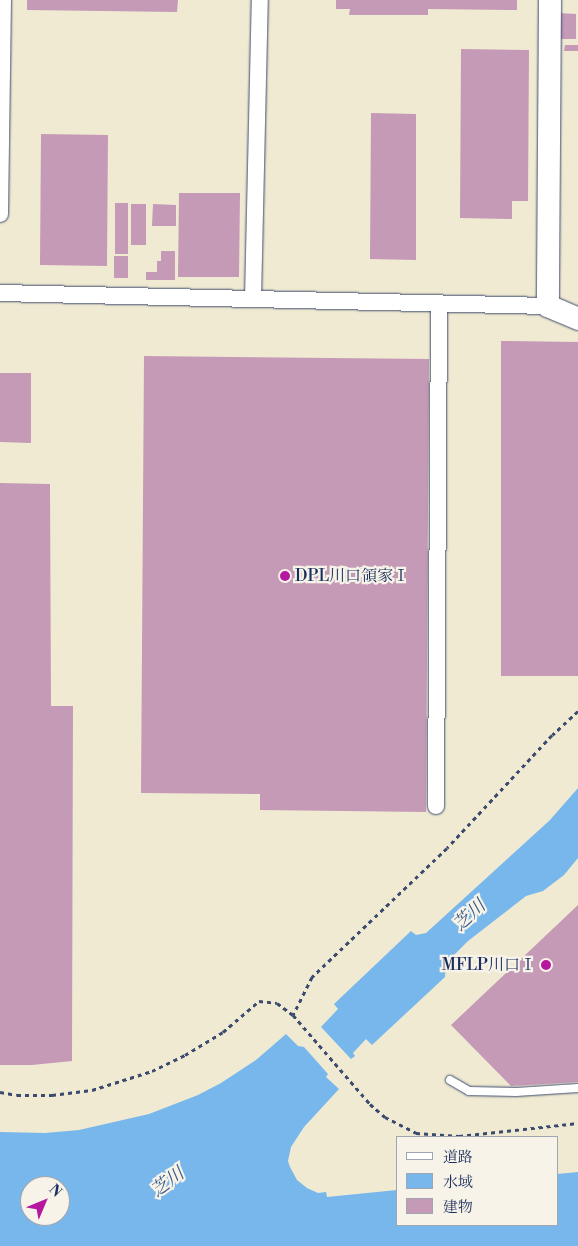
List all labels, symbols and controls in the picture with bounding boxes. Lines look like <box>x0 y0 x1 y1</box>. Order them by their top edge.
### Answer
place label: DPL川口領家Ⅰ <box>295 566 409 586</box>
marker: DPL川口領家Ⅰ <box>279 570 291 582</box>
water label: 芝川 <box>449 896 491 936</box>
place label: MFLP川口Ⅰ <box>442 955 536 975</box>
marker: MFLP川口Ⅰ <box>540 959 552 971</box>
legend <box>396 1136 558 1226</box>
text: 道路 <box>443 1148 473 1167</box>
water label: 芝川 <box>147 1164 189 1202</box>
text: 水域 <box>443 1173 473 1192</box>
north arrow <box>20 1176 70 1226</box>
text: N <box>45 1181 65 1201</box>
text: 建物 <box>443 1198 473 1217</box>

